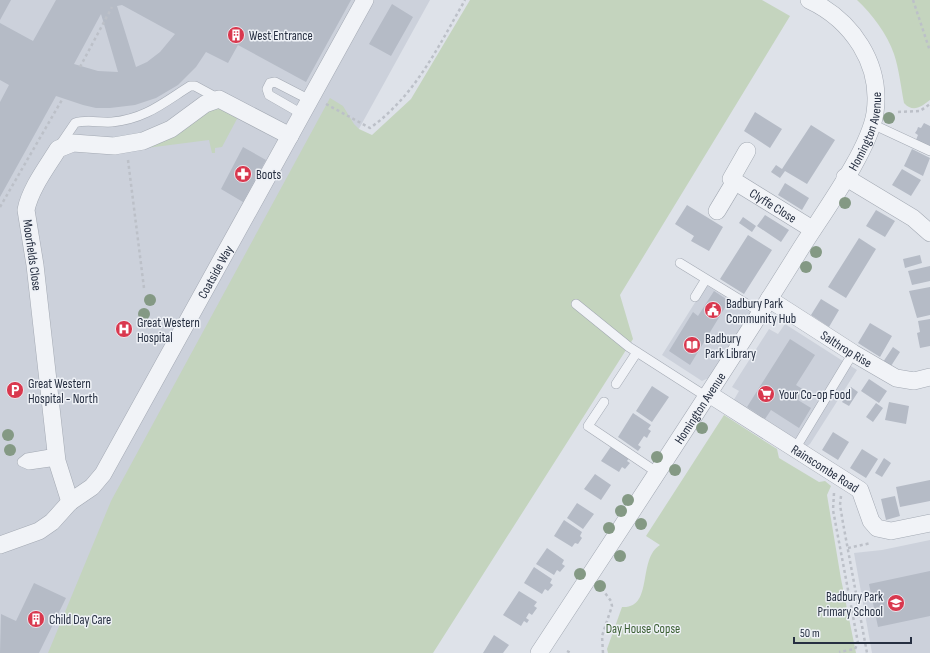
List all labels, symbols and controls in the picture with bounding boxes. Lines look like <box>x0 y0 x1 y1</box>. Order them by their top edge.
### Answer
building icon: West Entrance <box>226 25 246 45</box>
place label: West Entrance <box>249 28 313 44</box>
street label: Homington Avenue <box>845 92 885 174</box>
pharmacy icon: Boots <box>233 164 253 184</box>
place label: Boots <box>256 167 281 183</box>
street label: Clyffe Close <box>746 185 799 227</box>
street label: Moorfields Close <box>19 218 45 292</box>
street label: Coatside Way <box>195 243 237 302</box>
place label: Badbury Park Community Hub <box>726 296 796 327</box>
public building icon: Badbury Park Community Hub <box>703 300 723 320</box>
place label: Great Western Hospital <box>137 315 200 346</box>
hospital icon: Great Western Hospital <box>114 319 134 339</box>
street label: Salthrop Rise <box>817 327 874 371</box>
place label: Badbury Park Library <box>705 331 756 362</box>
library icon: Badbury Park Library <box>682 335 702 355</box>
street label: Homington Avenue <box>671 369 729 447</box>
place label: Great Western Hospital - North <box>28 376 98 407</box>
parking icon: Great Western Hospital - North <box>5 380 25 400</box>
supermarket icon: Your Co-op Food <box>756 384 776 404</box>
place label: Your Co-op Food <box>779 387 851 403</box>
street label: Rainscombe Road <box>788 442 862 496</box>
place label: Badbury Park Primary School <box>818 589 883 620</box>
school or university icon: Badbury Park Primary School <box>886 593 906 613</box>
building icon: Child Day Care <box>26 609 46 629</box>
place label: Child Day Care <box>49 612 111 628</box>
scale bar <box>794 619 911 645</box>
park label: Day House Copse <box>606 621 680 637</box>
text: 50 m <box>800 626 820 641</box>

